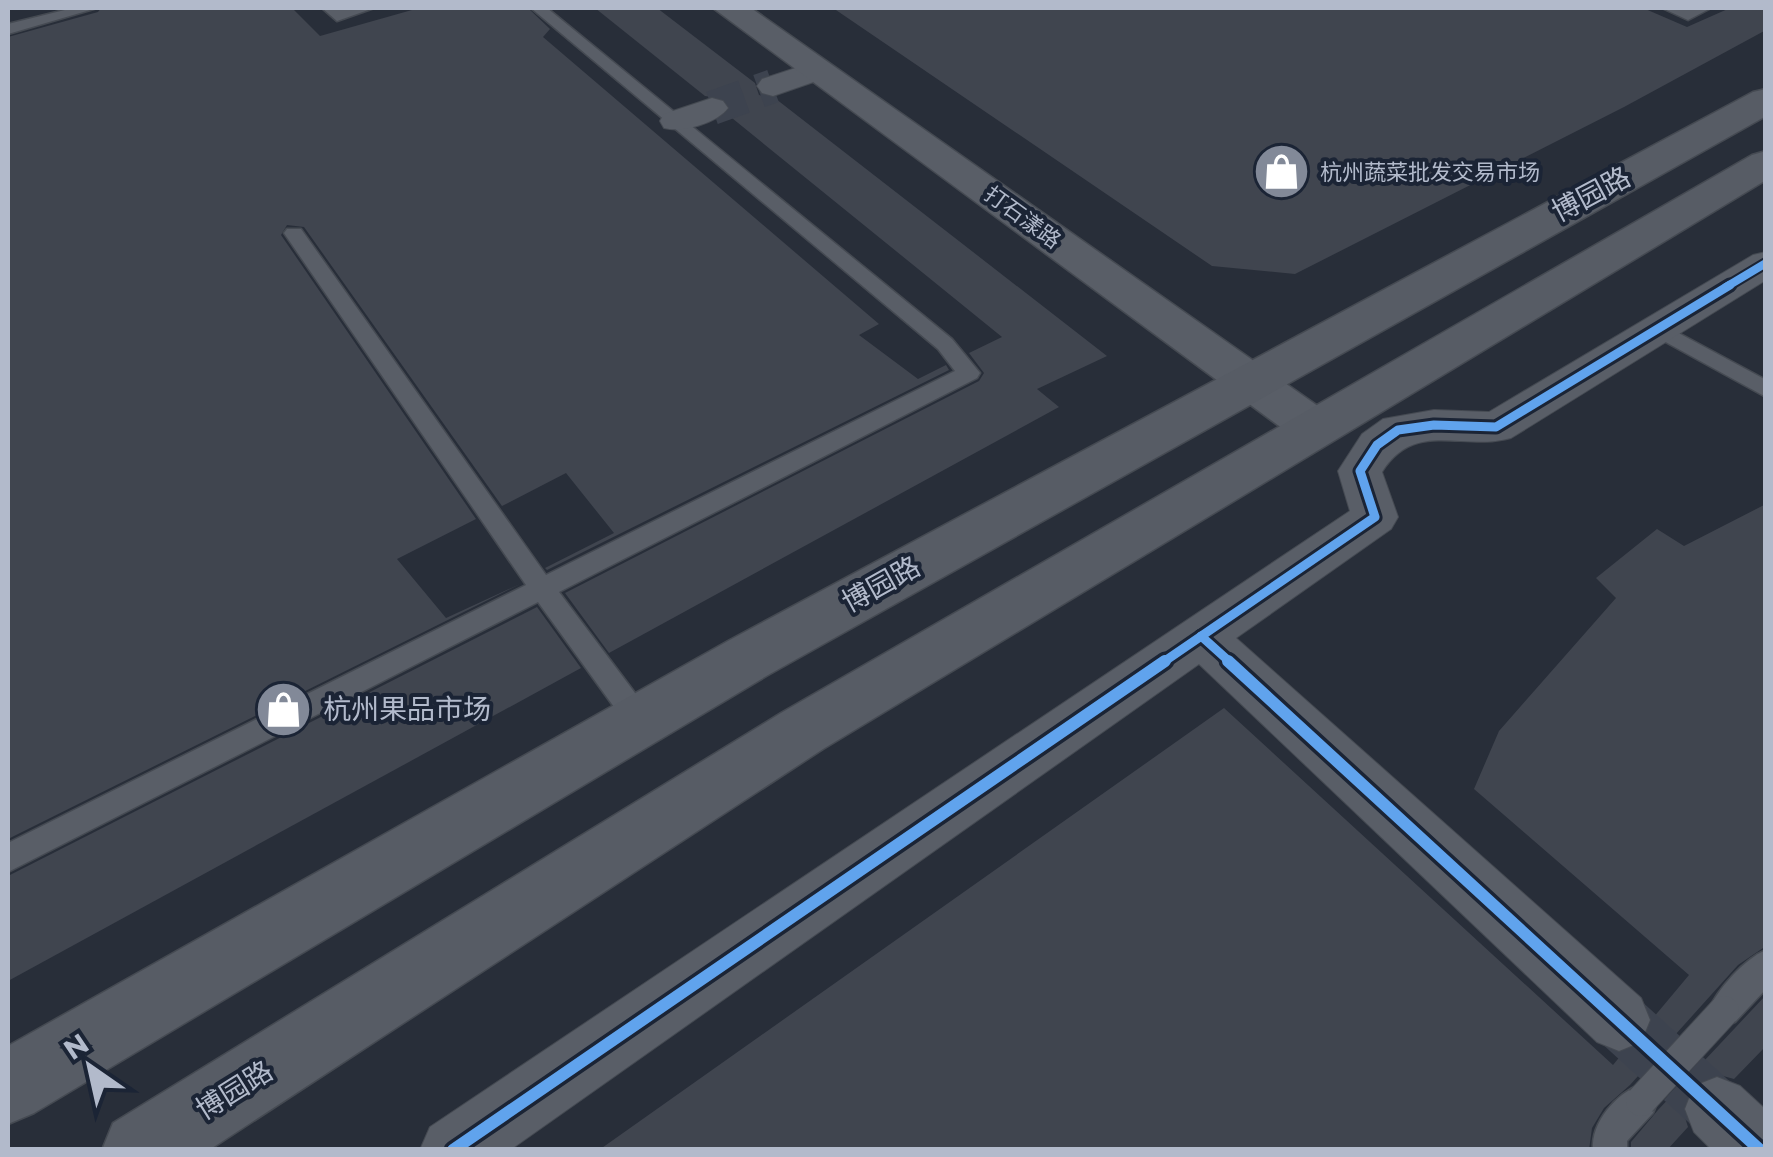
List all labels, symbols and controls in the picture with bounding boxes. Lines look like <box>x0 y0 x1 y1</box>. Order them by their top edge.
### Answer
shop icon: 杭州蔬菜批发交易市场 <box>1251 142 1311 202</box>
place label: 杭州蔬菜批发交易市场 <box>1320 159 1540 186</box>
street label: 博园路 <box>1546 159 1636 229</box>
street label: 打石漾路 <box>979 181 1066 254</box>
street label: 博园路 <box>836 549 926 619</box>
shop icon: 杭州果品市场 <box>254 679 314 739</box>
place label: 杭州果品市场 <box>323 692 491 726</box>
north arrow <box>40 1017 140 1117</box>
text: N <box>57 1026 95 1067</box>
street label: 博园路 <box>189 1053 279 1127</box>

